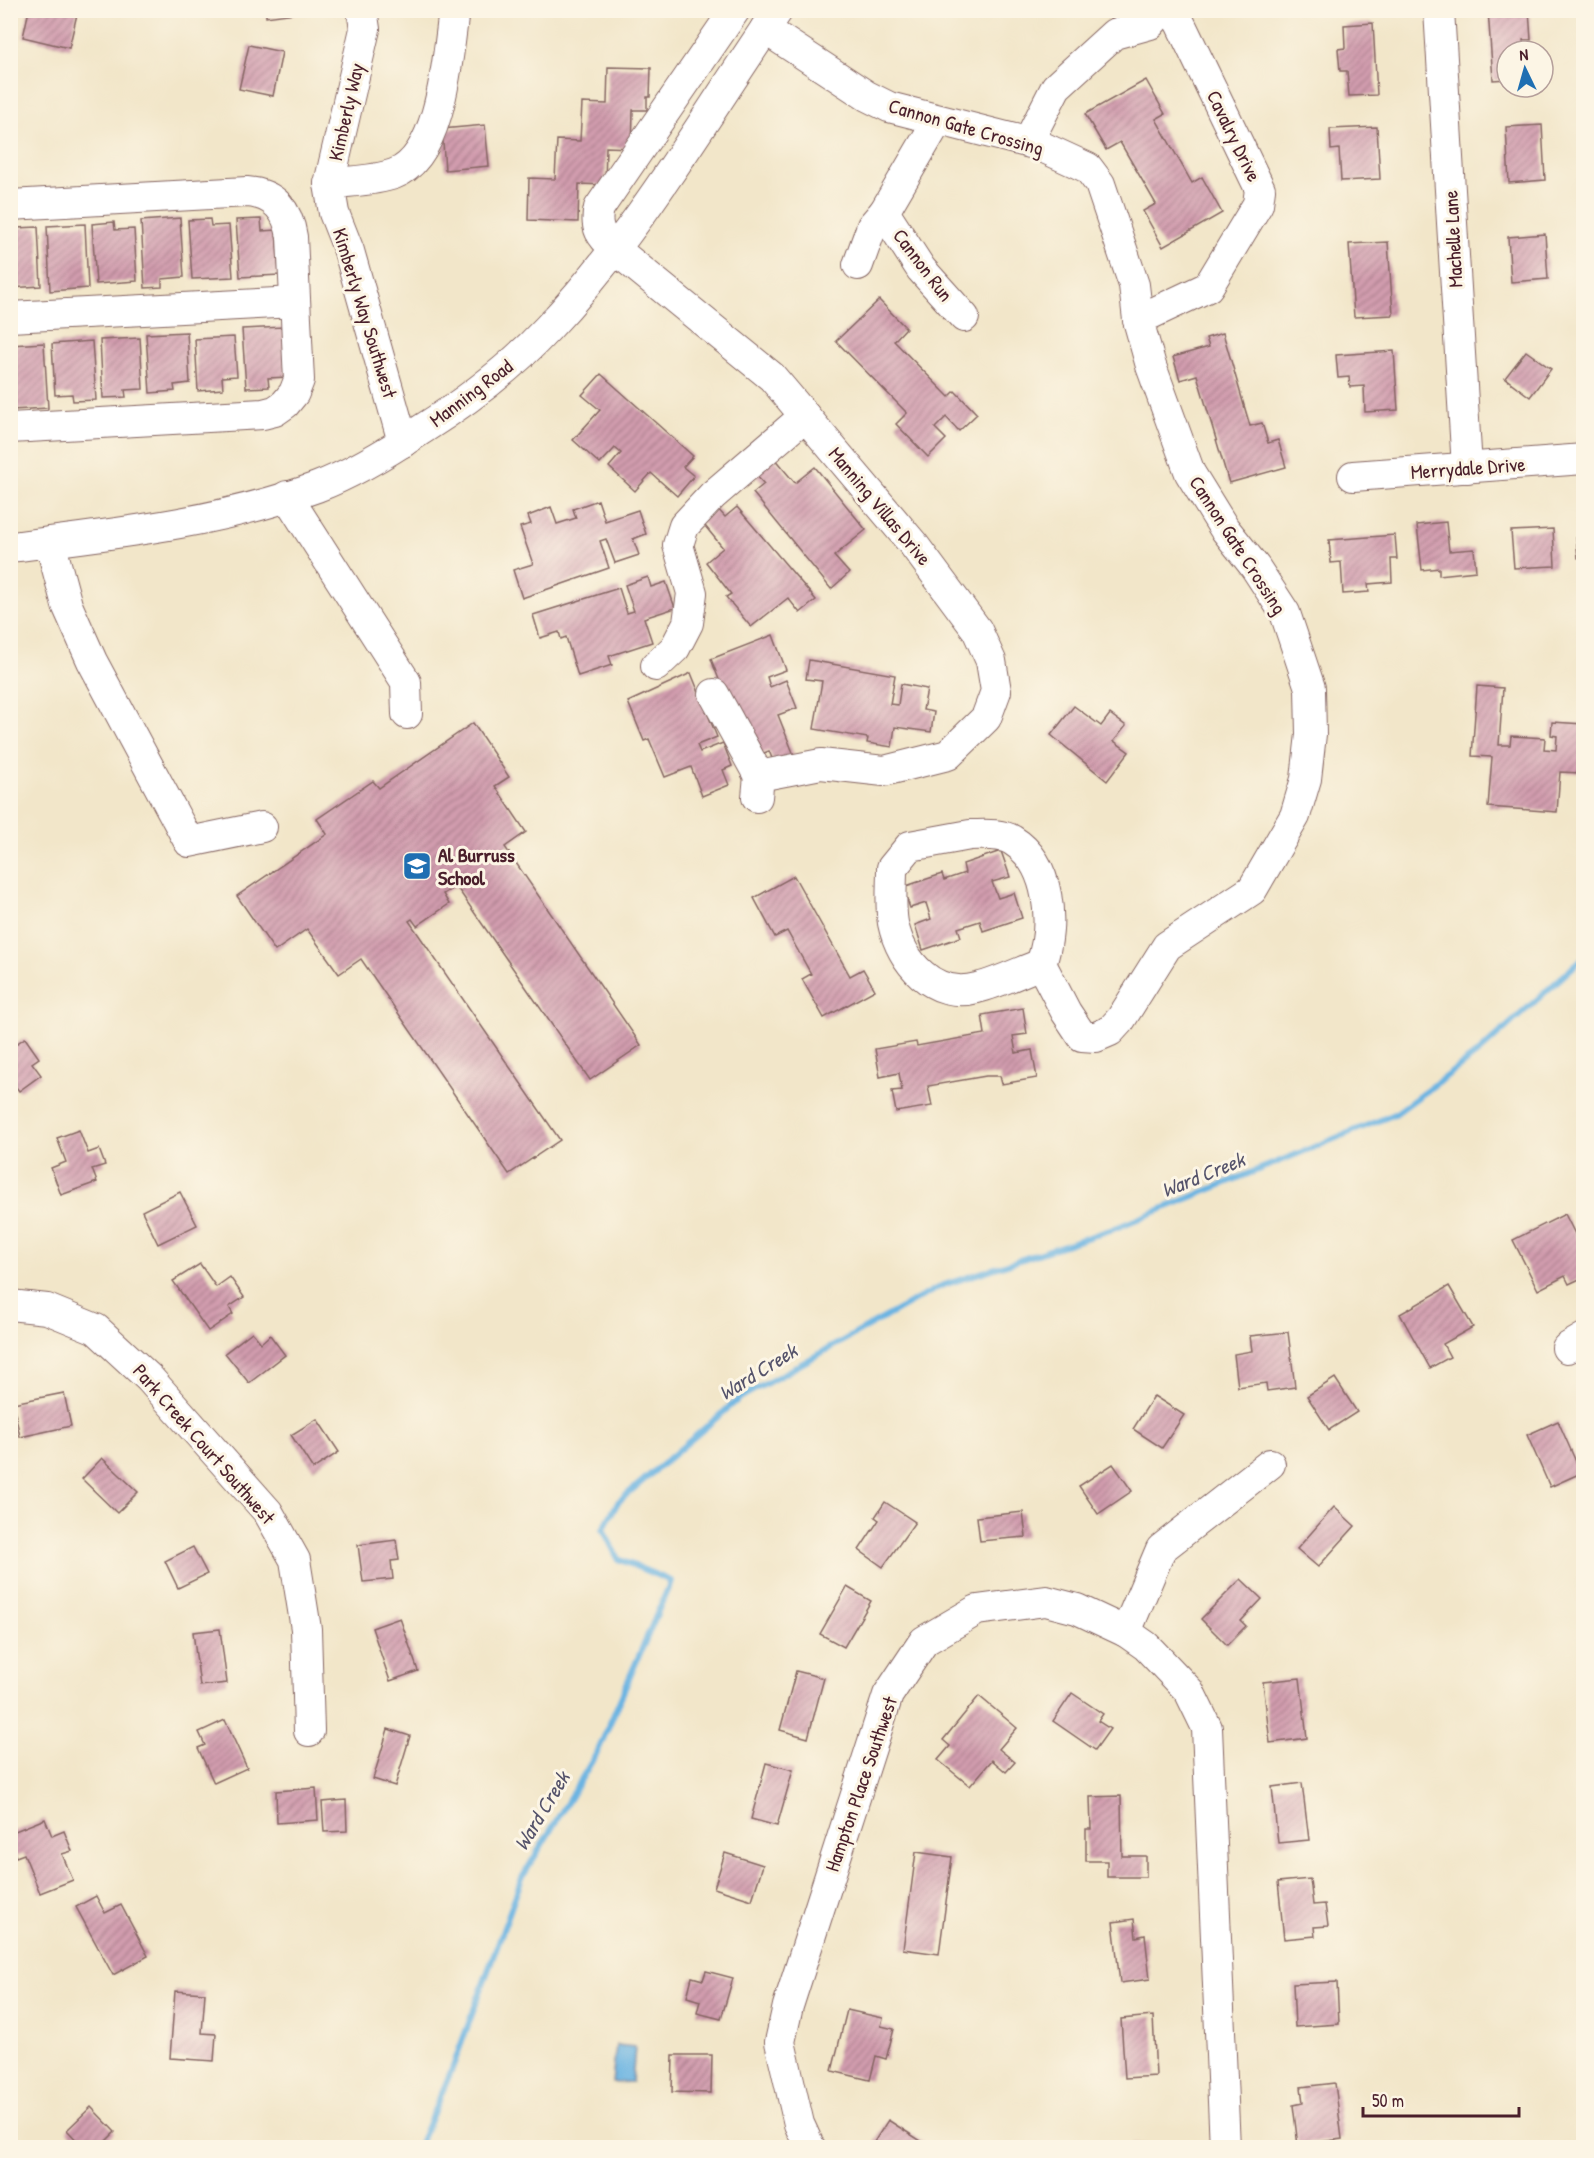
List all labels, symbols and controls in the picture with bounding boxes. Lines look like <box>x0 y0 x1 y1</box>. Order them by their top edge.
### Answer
north arrow <box>1495 39 1555 99</box>
text: N <box>1518 43 1529 65</box>
street label: Kimberly Way <box>321 60 370 163</box>
street label: Cavalry Drive <box>1201 86 1268 186</box>
street label: Cannon Gate Crossing <box>886 91 1047 162</box>
street label: Machelle Lane <box>1436 190 1469 288</box>
street label: Cannon Run <box>887 223 960 307</box>
street label: Kimberly Way Southwest <box>327 225 404 402</box>
street label: Manning Road <box>424 352 518 433</box>
street label: Manning Villas Drive <box>823 441 938 571</box>
street label: Merrydale Drive <box>1410 450 1526 485</box>
street label: Cannon Gate Crossing <box>1184 470 1293 619</box>
place label: Al Burruss School <box>438 841 515 891</box>
school or university icon: Al Burruss School <box>401 850 433 882</box>
water label: Ward Creek <box>1157 1144 1251 1204</box>
water label: Ward Creek <box>713 1335 804 1407</box>
street label: Park Creek Court Southwest <box>127 1358 282 1530</box>
street label: Hampton Place Southwest <box>818 1692 904 1875</box>
water label: Ward Creek <box>507 1764 578 1856</box>
scale bar <box>1363 2080 1519 2118</box>
text: 50 m <box>1372 2088 1404 2113</box>

